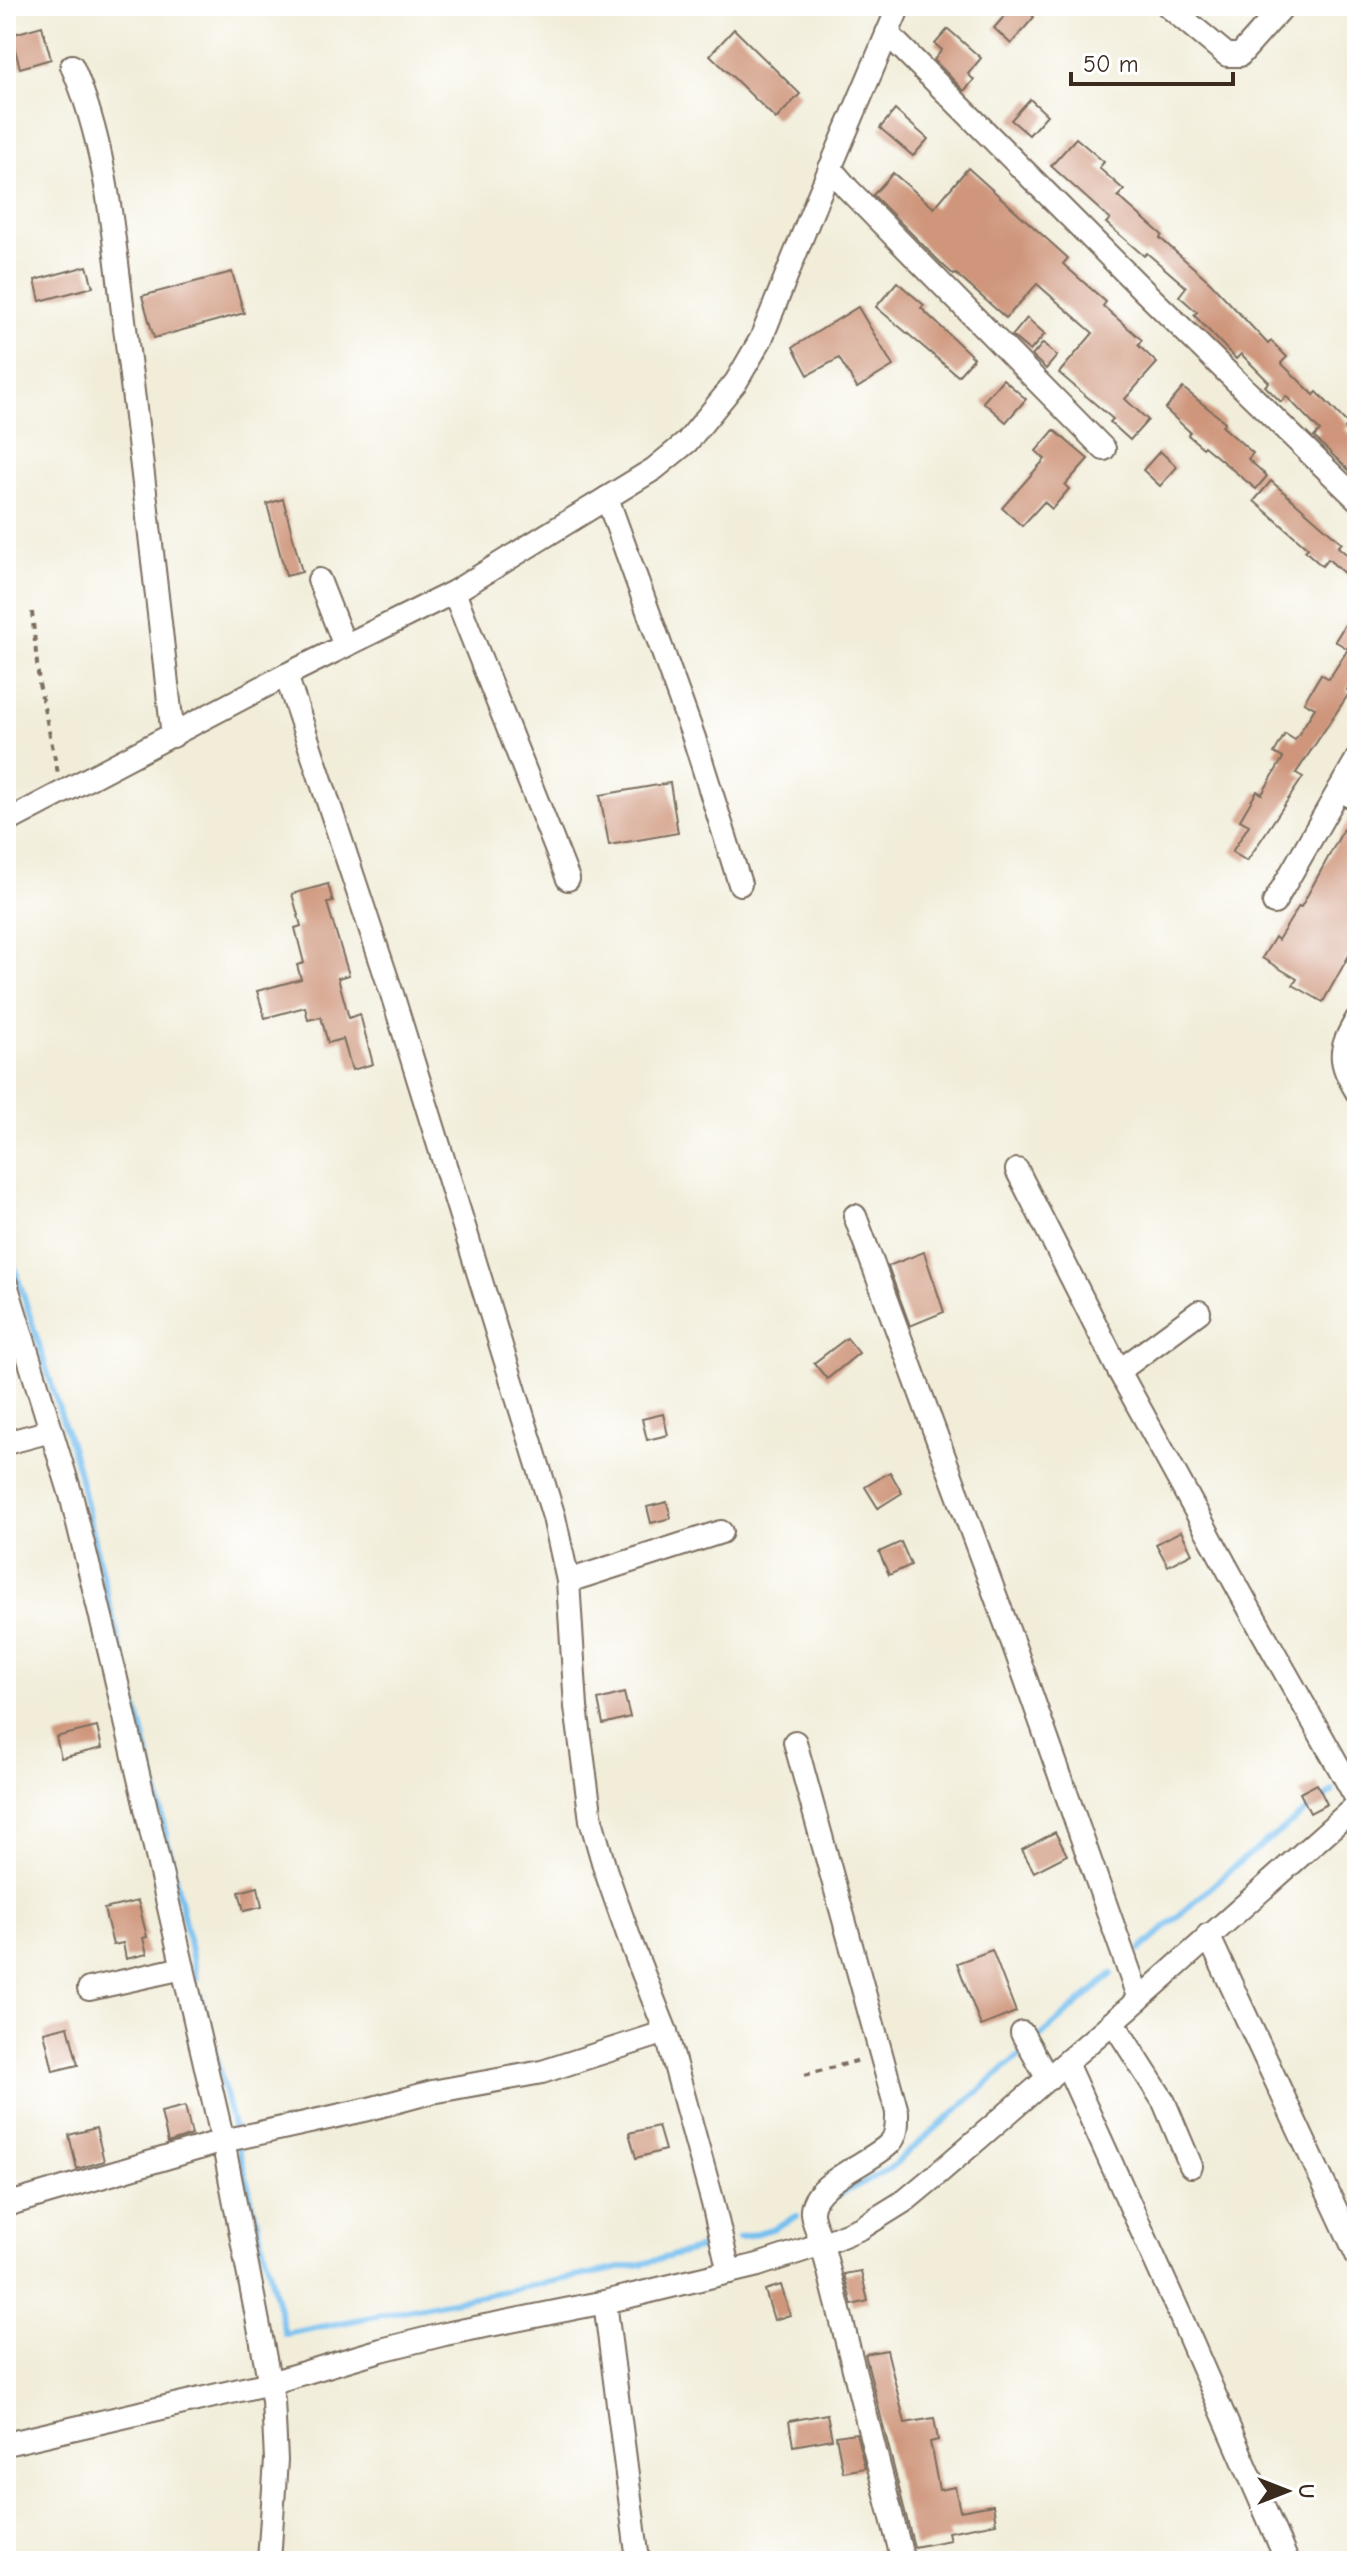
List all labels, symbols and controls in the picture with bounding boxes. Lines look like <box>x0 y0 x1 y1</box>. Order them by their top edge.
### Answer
scale bar <box>1071 36 1233 86</box>
text: 50 m <box>1083 50 1139 78</box>
north arrow <box>1247 2451 1327 2531</box>
text: U <box>1293 2484 1319 2498</box>

